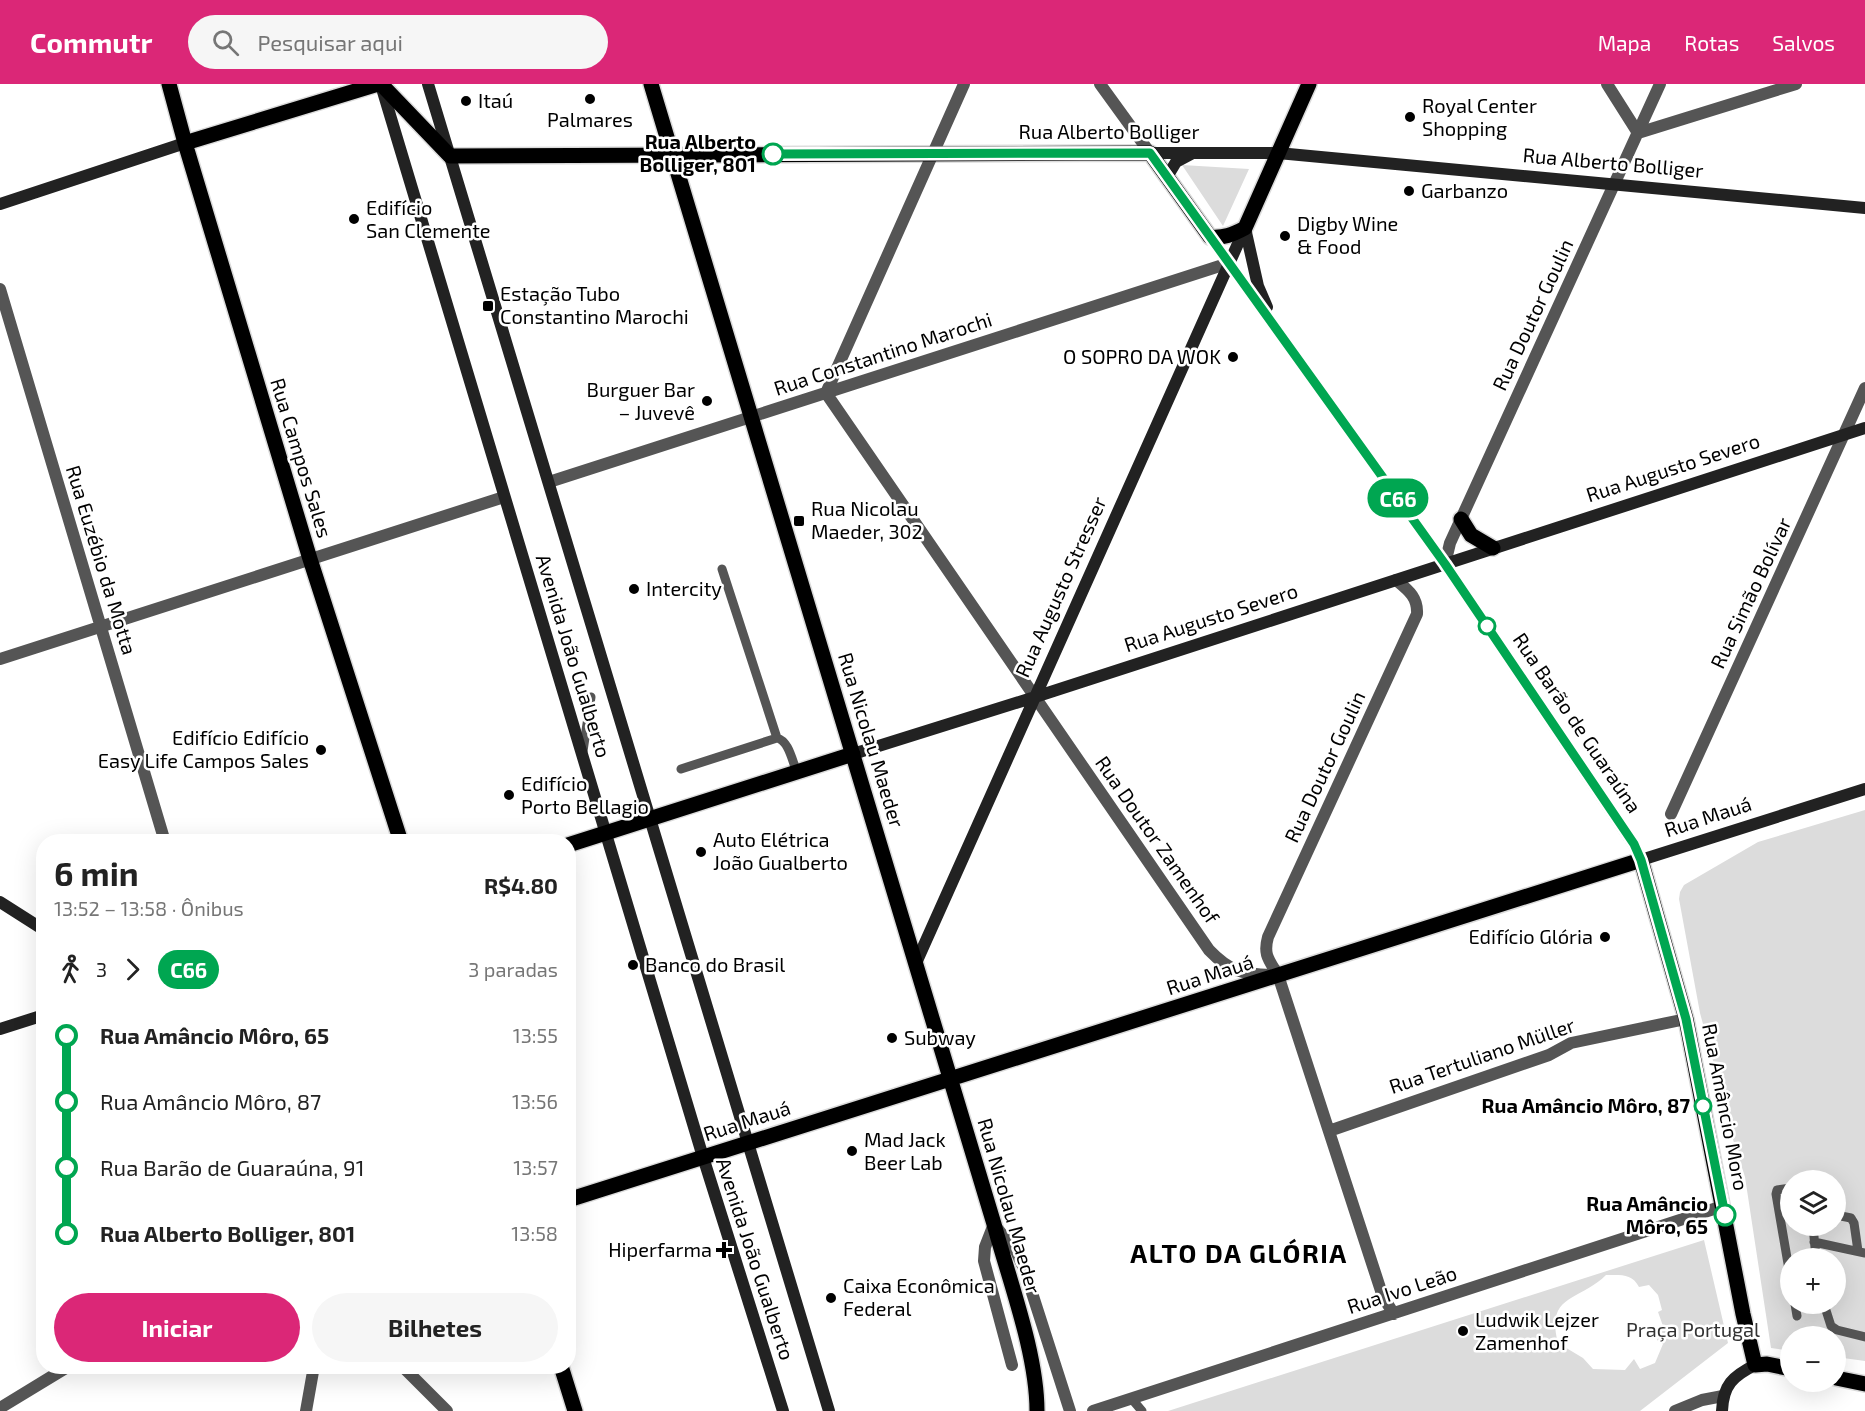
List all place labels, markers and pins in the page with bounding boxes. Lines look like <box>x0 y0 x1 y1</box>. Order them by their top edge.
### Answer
place label: Itaú <box>478 88 513 112</box>
marker: Palmares <box>583 92 597 106</box>
place label: Royal Center Shopping <box>1422 93 1537 140</box>
marker: Itaú <box>459 94 473 108</box>
place label: Palmares <box>547 107 633 131</box>
marker: Royal Center Shopping <box>1403 110 1417 124</box>
place label: Rua Alberto Bolliger, 801 <box>640 129 756 176</box>
marker: Rua Alberto Bolliger, 801 <box>762 143 784 165</box>
place label: Garbanzo <box>1421 178 1508 202</box>
marker: Garbanzo <box>1402 184 1416 198</box>
place label: Edifício San Clemente <box>366 195 491 242</box>
place label: Digby Wine & Food <box>1297 211 1398 258</box>
marker: Edifício San Clemente <box>347 212 361 226</box>
marker: Digby Wine & Food <box>1278 229 1292 243</box>
place label: Estação Tubo Constantino Marochi <box>500 281 689 328</box>
marker: Estação Tubo Constantino Marochi <box>481 299 495 313</box>
place label: O SOPRO DA WOK <box>1063 344 1221 368</box>
marker: O SOPRO DA WOK <box>1226 350 1240 364</box>
place label: Burguer Bar – Juvevê <box>587 377 695 424</box>
marker: Burguer Bar – Juvevê <box>700 394 714 408</box>
place label: Rua Nicolau Maeder, 302 <box>811 496 923 543</box>
marker: Rua Nicolau Maeder, 302 <box>792 514 806 528</box>
place label: Intercity <box>646 576 722 600</box>
marker: Intercity <box>627 582 641 596</box>
unlabelled marker <box>1478 617 1496 635</box>
place label: Edifício Edifício Easy Life Campos Sales <box>98 725 309 772</box>
marker: Edifício Edifício Easy Life Campos Sales <box>314 743 328 757</box>
place label: Edifício Porto Bellagio <box>521 771 649 818</box>
marker: Edifício Porto Bellagio <box>502 788 516 802</box>
place label: Auto Elétrica João Gualberto <box>713 827 848 874</box>
marker: Auto Elétrica João Gualberto <box>694 845 708 859</box>
place label: Edifício Glória <box>1468 924 1593 948</box>
marker: Edifício Glória <box>1598 930 1612 944</box>
place label: Banco do Brasil <box>645 952 785 976</box>
marker: Banco do Brasil <box>626 958 640 972</box>
place label: Subway <box>904 1025 976 1049</box>
marker: Subway <box>885 1031 899 1045</box>
place label: Rua Amâncio Môro, 87 <box>1482 1093 1690 1117</box>
marker: Rua Amâncio Môro, 87 <box>1694 1097 1712 1115</box>
place label: Mad Jack Beer Lab <box>864 1127 946 1174</box>
marker: Mad Jack Beer Lab <box>845 1144 859 1158</box>
place label: Rua Amâncio Môro, 65 <box>1586 1191 1708 1238</box>
marker: Rua Amâncio Môro, 65 <box>1714 1204 1736 1226</box>
place label: Hiperfarma <box>608 1237 712 1261</box>
marker: Hiperfarma <box>717 1243 731 1257</box>
place label: Caixa Econômica Federal <box>843 1273 995 1320</box>
marker: Caixa Econômica Federal <box>824 1291 838 1305</box>
place label: Ludwik Lejzer Zamenhof <box>1475 1307 1599 1354</box>
marker: Ludwik Lejzer Zamenhof <box>1456 1324 1470 1338</box>

